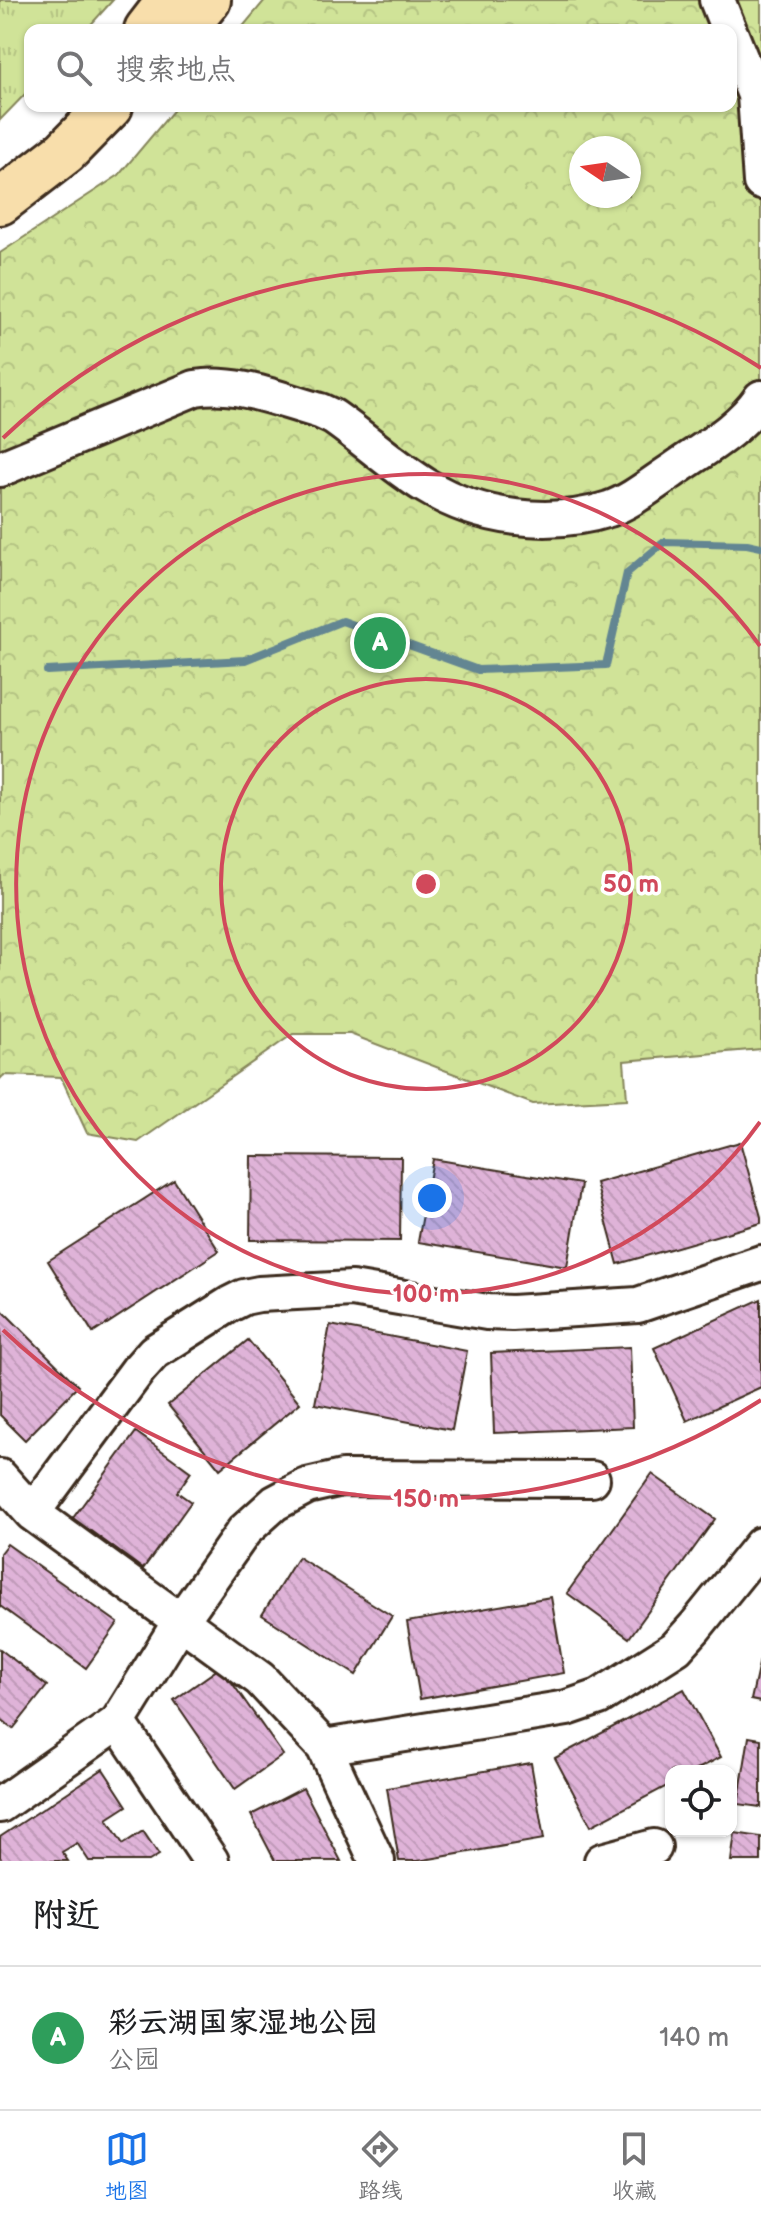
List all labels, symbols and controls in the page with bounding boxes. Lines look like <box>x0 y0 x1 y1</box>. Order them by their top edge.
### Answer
search box <box>24 24 737 112</box>
icon: search <box>52 46 96 90</box>
text: 搜索地点 <box>116 52 236 88</box>
north arrow <box>569 136 641 208</box>
pin: A <box>354 613 406 673</box>
centre of rings <box>412 870 440 898</box>
text: 50 m <box>603 870 659 899</box>
your location <box>412 1178 452 1218</box>
text: 100 m <box>393 1280 459 1309</box>
text: 150 m <box>393 1485 459 1514</box>
map controls <box>665 1765 737 1837</box>
button: locate <box>665 1765 737 1837</box>
text: 附近 <box>32 1895 100 1936</box>
text: 彩云湖国家湿地公园 <box>108 2005 378 2041</box>
text: A <box>50 2023 66 2054</box>
text: 140 m <box>659 2023 729 2054</box>
text: 公园 <box>108 2045 160 2076</box>
tab: 地图 <box>105 2127 149 2205</box>
tab: 路线 <box>358 2127 402 2205</box>
tab: 收藏 <box>612 2127 656 2205</box>

